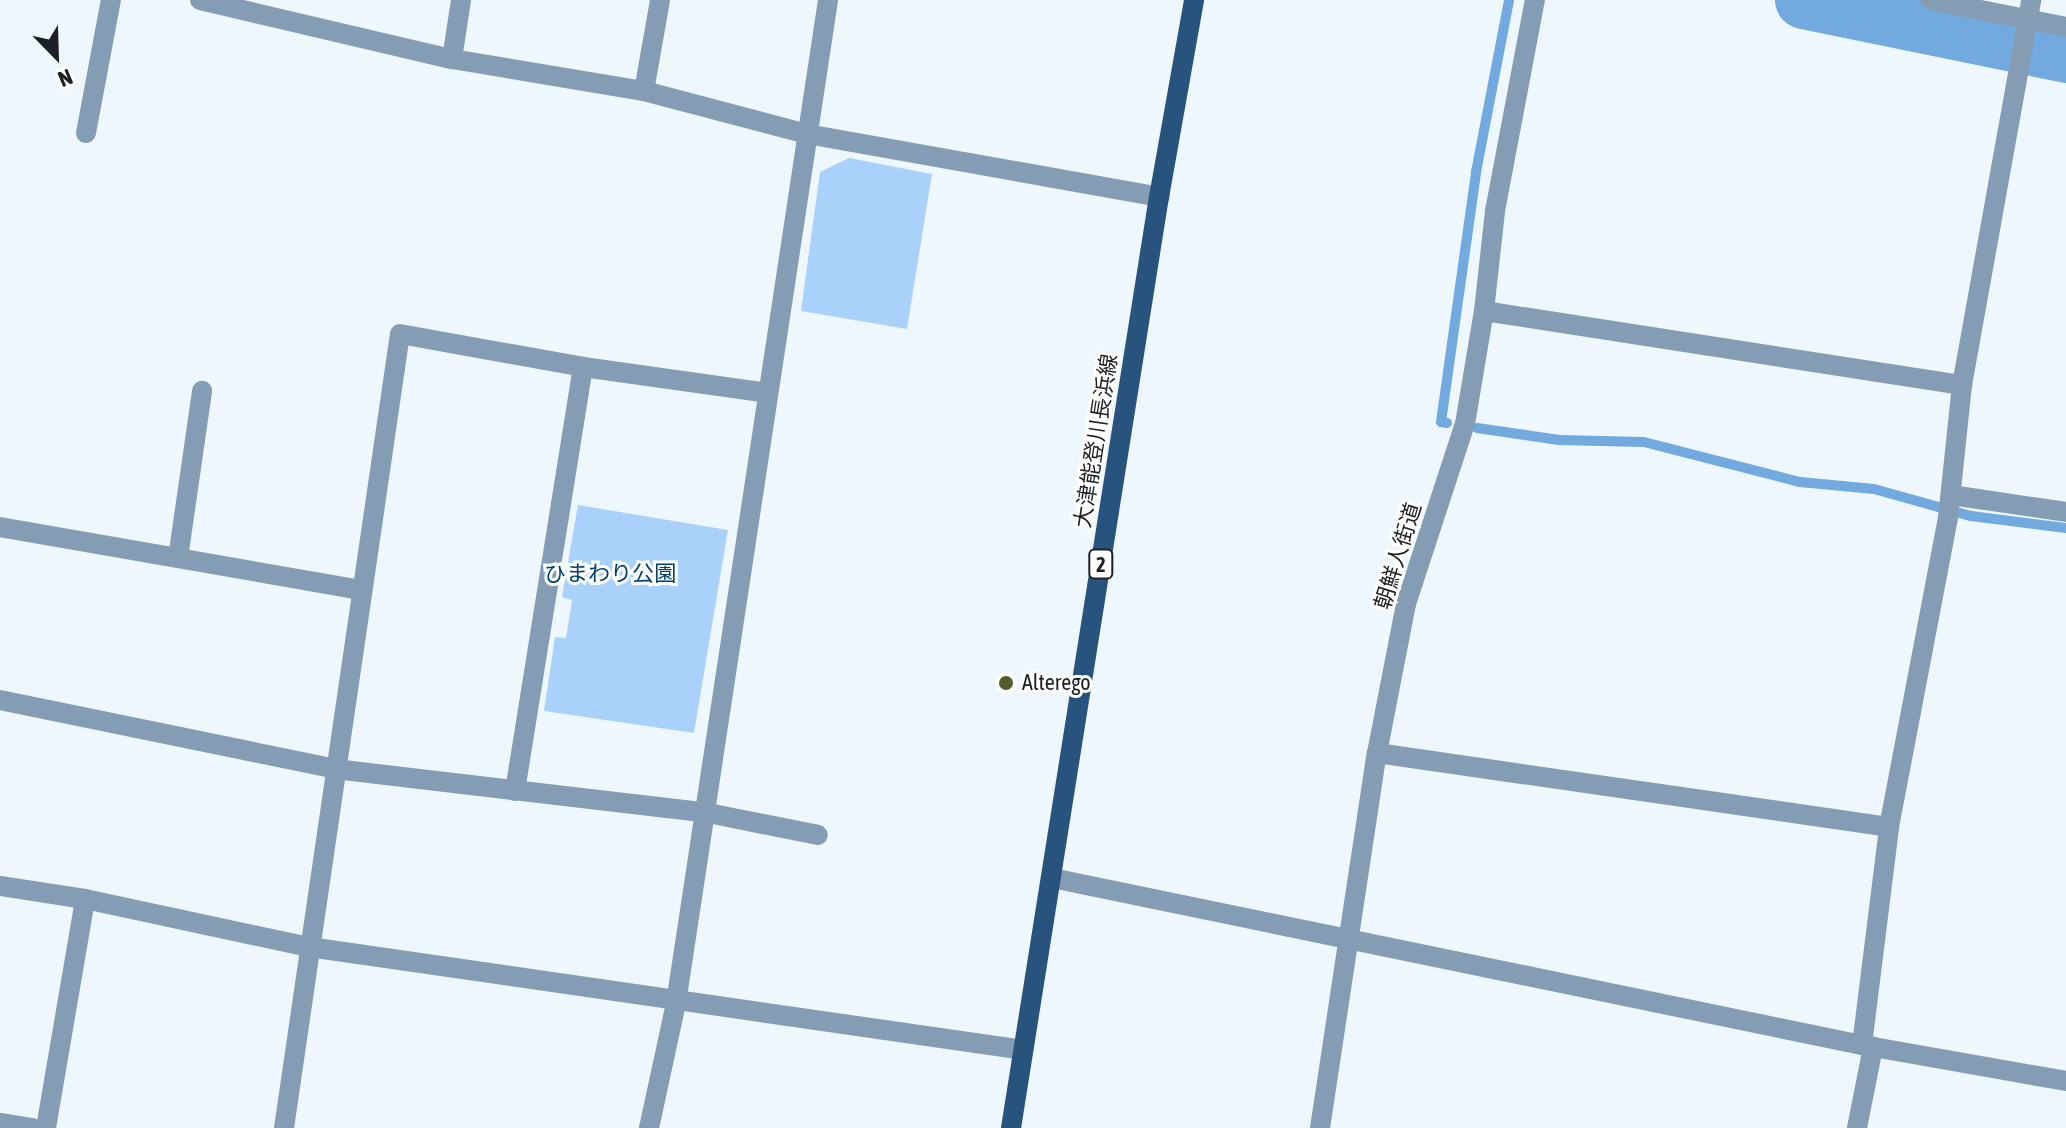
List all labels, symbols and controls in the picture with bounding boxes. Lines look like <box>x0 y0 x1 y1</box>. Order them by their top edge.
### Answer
north arrow <box>16 16 96 96</box>
text: N <box>54 64 76 93</box>
street label: 大津能登川長浜線 <box>1069 352 1123 530</box>
street label: 朝鮮人街道 <box>1369 500 1427 612</box>
road number: 2 <box>1087 548 1115 580</box>
park label: ひまわり公園 <box>544 561 676 587</box>
place label: Alterego <box>1022 670 1091 696</box>
marker: Alterego <box>997 674 1015 692</box>

